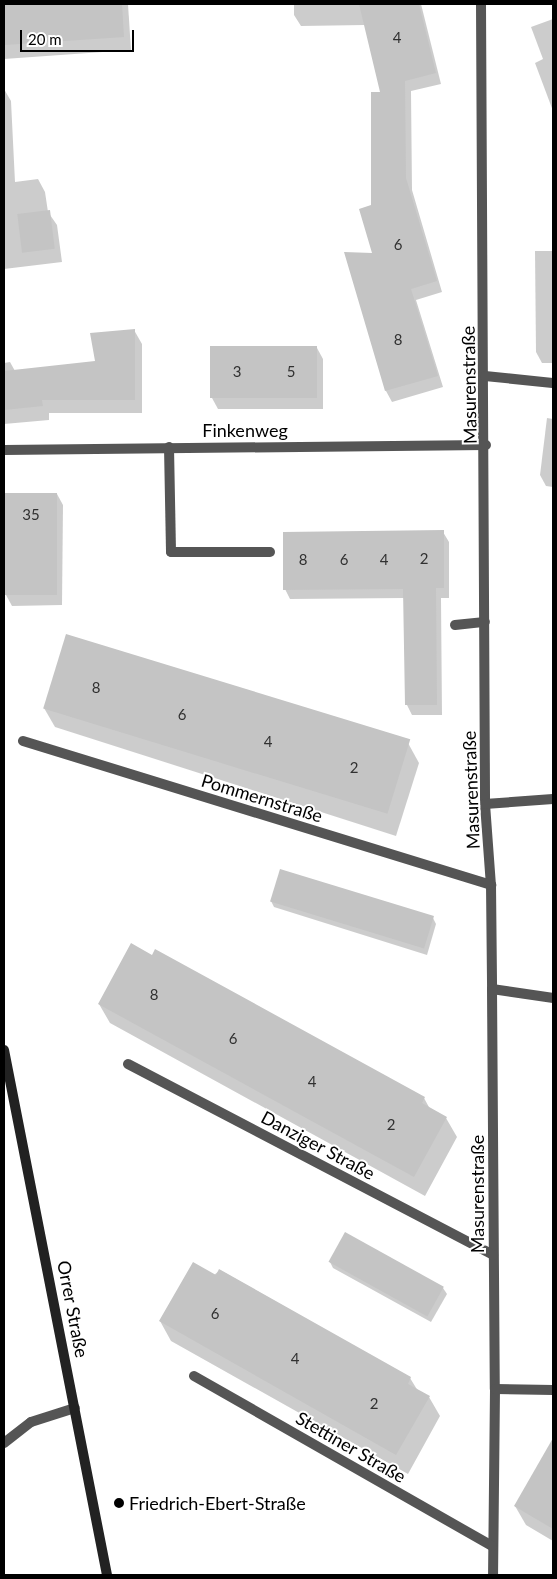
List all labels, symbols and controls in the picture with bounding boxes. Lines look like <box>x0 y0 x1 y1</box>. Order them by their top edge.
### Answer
scale bar <box>22 20 136 52</box>
house number: 4 <box>393 29 401 47</box>
text: 20 m <box>28 30 62 48</box>
house number: 6 <box>394 236 402 254</box>
street label: Masurenstraße <box>457 326 481 444</box>
house number: 8 <box>394 331 402 349</box>
house number: 3 <box>233 363 241 381</box>
house number: 5 <box>287 363 295 381</box>
street label: Finkenweg <box>202 419 288 441</box>
house number: 35 <box>22 506 40 524</box>
house number: 2 <box>420 550 428 568</box>
house number: 8 <box>299 551 307 569</box>
house number: 6 <box>340 551 348 569</box>
house number: 4 <box>380 551 388 569</box>
house number: 8 <box>92 679 100 697</box>
house number: 6 <box>178 706 186 724</box>
street label: Masurenstraße <box>458 730 484 850</box>
house number: 4 <box>264 733 272 751</box>
house number: 2 <box>350 759 358 777</box>
street label: Pommernstraße <box>199 769 325 827</box>
house number: 8 <box>150 986 158 1004</box>
house number: 6 <box>229 1030 237 1048</box>
house number: 4 <box>308 1073 316 1091</box>
street label: Danziger Straße <box>257 1106 379 1184</box>
house number: 2 <box>387 1116 395 1134</box>
street label: Masurenstraße <box>466 1135 488 1253</box>
street label: Orrer Straße <box>53 1258 93 1360</box>
house number: 6 <box>211 1305 219 1323</box>
house number: 4 <box>291 1350 299 1368</box>
house number: 2 <box>370 1395 378 1413</box>
street label: Stettiner Straße <box>292 1407 410 1487</box>
place label: Friedrich-Ebert-Straße <box>129 1492 306 1514</box>
marker: Friedrich-Ebert-Straße <box>113 1497 125 1509</box>

